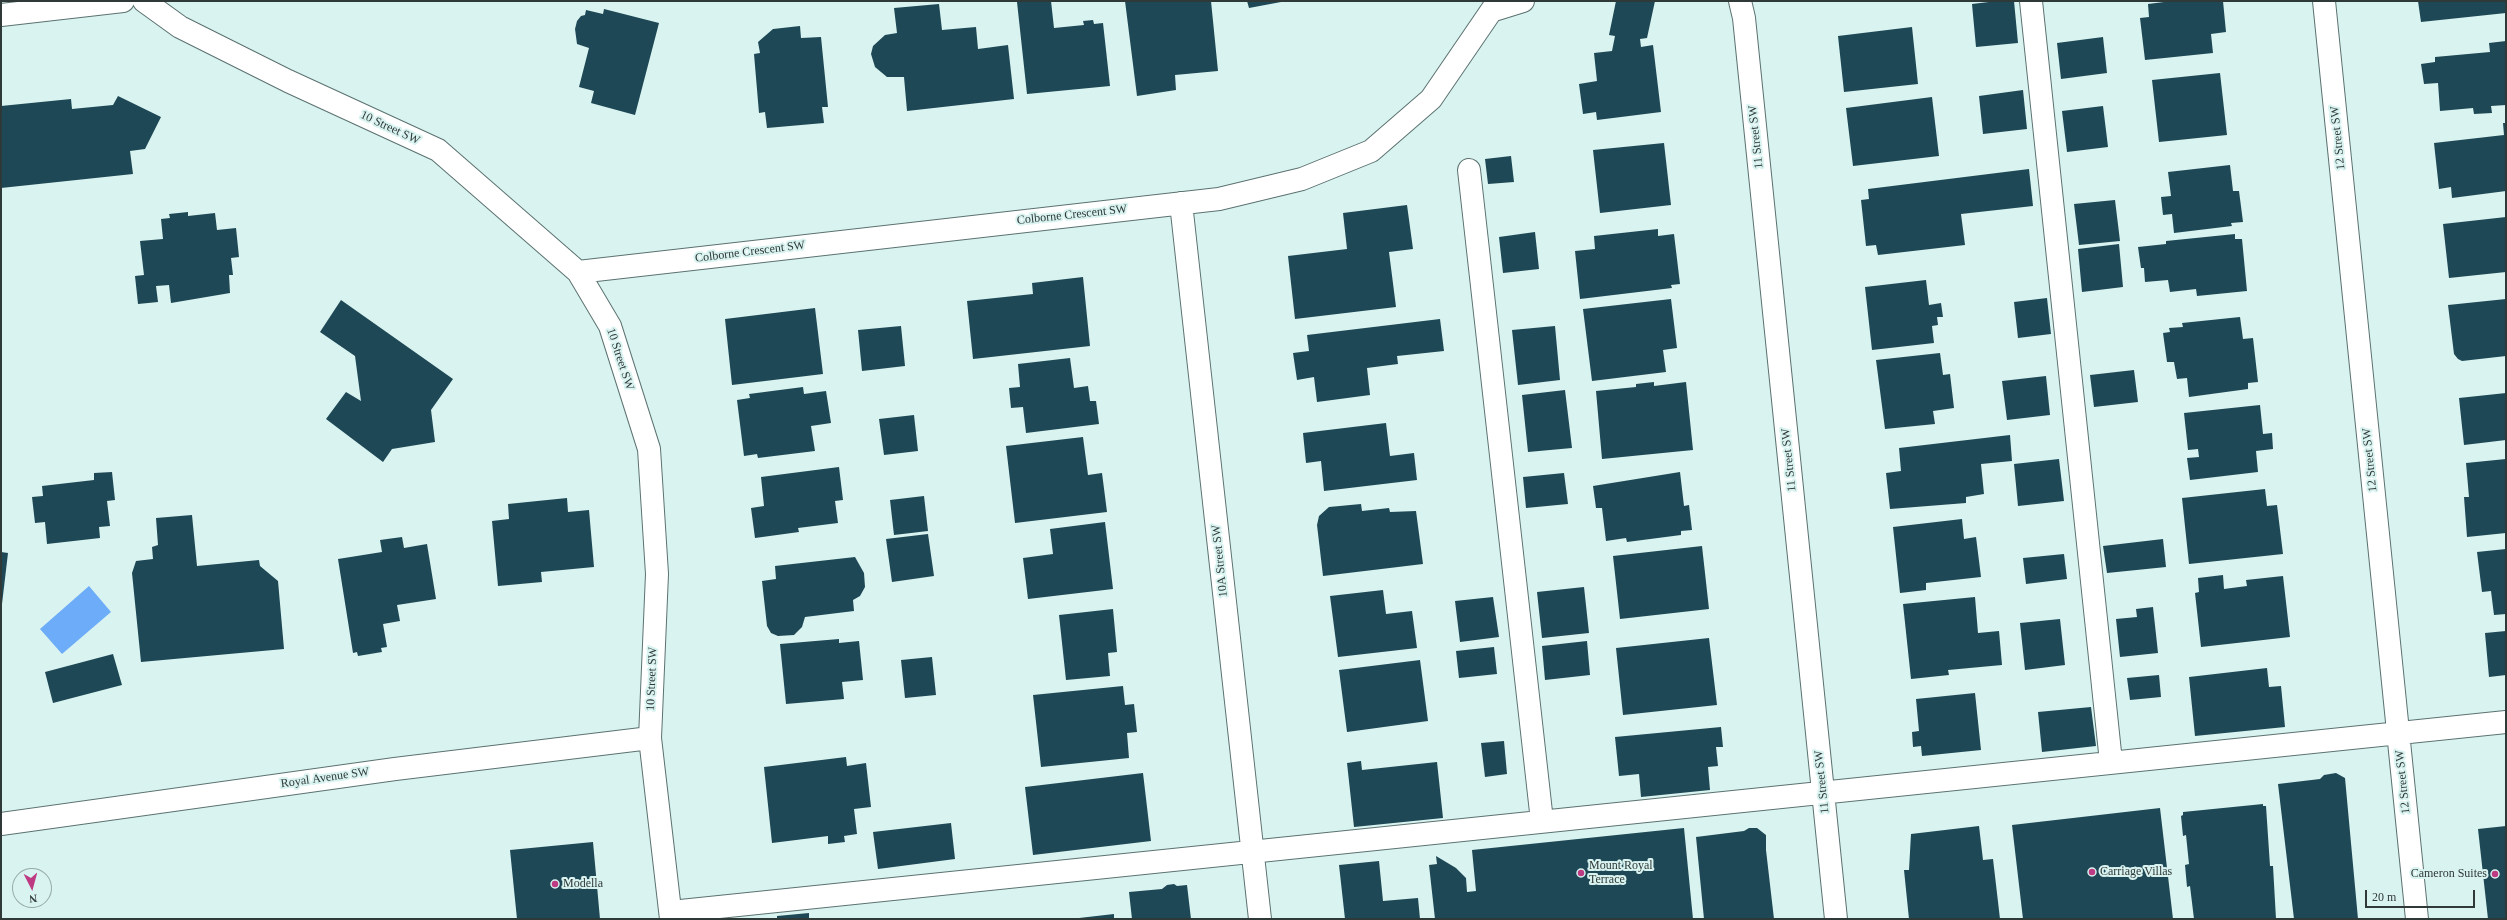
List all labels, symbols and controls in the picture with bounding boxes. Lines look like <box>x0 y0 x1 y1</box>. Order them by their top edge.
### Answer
street label: 11 Street SW <box>1746 105 1766 169</box>
street label: 12 Street SW <box>2327 105 2349 171</box>
street label: 10 Street SW <box>358 108 422 148</box>
street label: Colborne Crescent SW <box>1016 202 1128 228</box>
street label: Colborne Crescent SW <box>694 238 806 266</box>
street label: 10 Street SW <box>603 326 637 392</box>
street label: 12 Street SW <box>2359 427 2381 493</box>
street label: 11 Street SW <box>1779 428 1799 492</box>
street label: 10A Street SW <box>1209 524 1231 598</box>
street label: 10 Street SW <box>644 647 660 711</box>
street label: 12 Street SW <box>2392 749 2414 815</box>
street label: 11 Street SW <box>1812 750 1832 814</box>
street label: Royal Avenue SW <box>280 765 370 791</box>
place label: Mount Royal Terrace <box>1589 859 1653 887</box>
place label: Carriage Villas <box>2100 865 2172 879</box>
marker: Carriage Villas <box>2087 867 2097 877</box>
place label: Cameron Suites <box>2411 867 2487 881</box>
north arrow <box>12 868 52 908</box>
marker: Mount Royal Terrace <box>1576 868 1586 878</box>
marker: Cameron Suites <box>2490 869 2500 879</box>
place label: Modella <box>563 877 603 891</box>
marker: Modella <box>550 879 560 889</box>
scale bar <box>2367 882 2477 908</box>
text: 20 m <box>2372 890 2396 904</box>
text: N <box>29 893 38 905</box>

